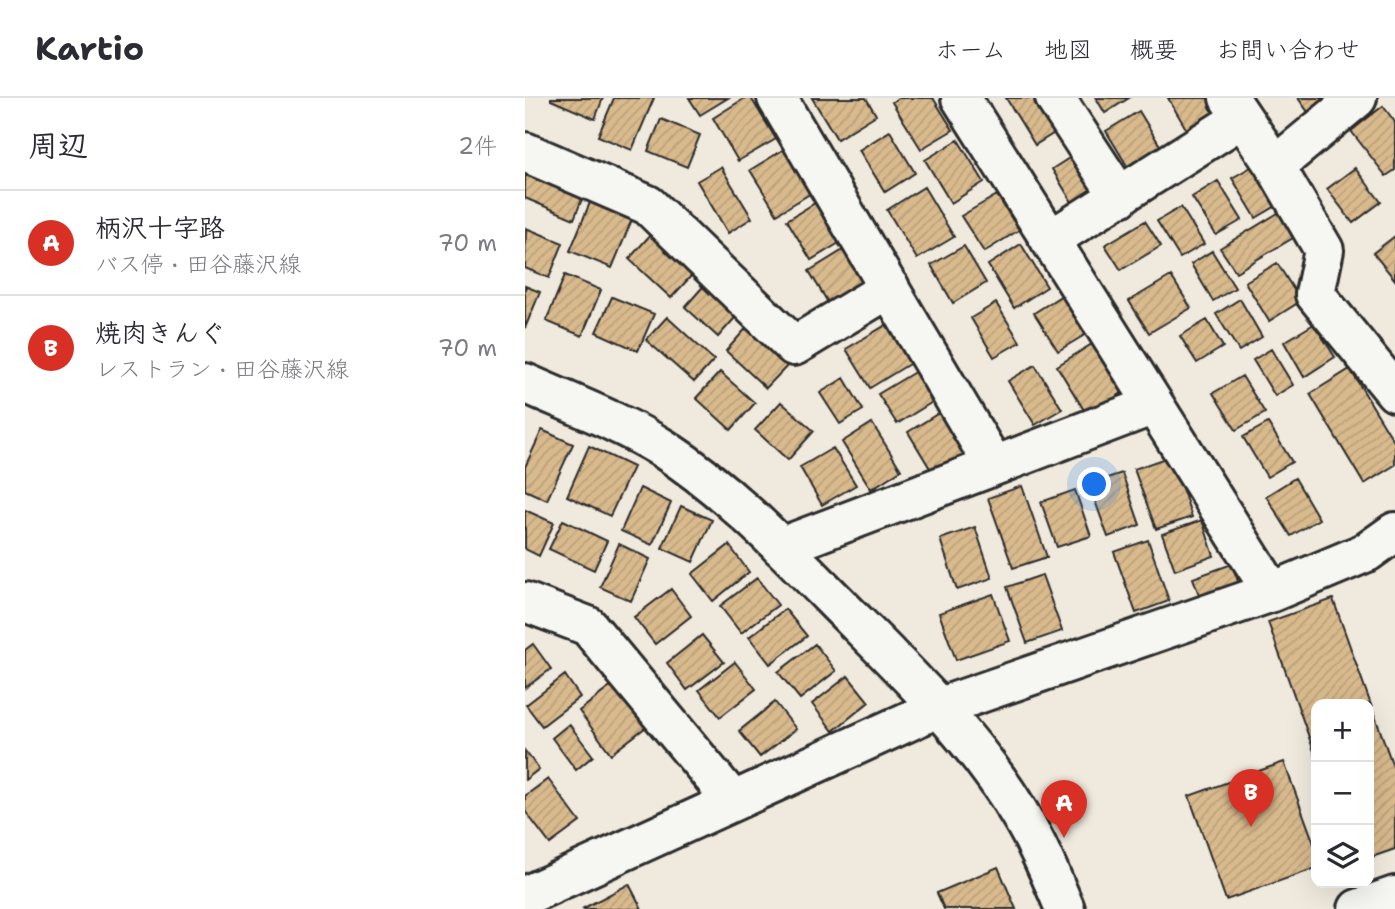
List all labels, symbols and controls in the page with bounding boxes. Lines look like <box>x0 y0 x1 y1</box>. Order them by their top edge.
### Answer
text: Kartio <box>35 26 144 71</box>
text: ホーム <box>935 34 1006 66</box>
text: 地図 <box>1044 34 1092 66</box>
text: 概要 <box>1130 34 1178 66</box>
text: お問い合わせ <box>1216 34 1360 66</box>
text: 周辺 <box>28 125 88 166</box>
text: 2件 <box>458 131 497 161</box>
text: 柄沢十字路 <box>95 210 225 245</box>
text: A <box>42 228 60 258</box>
text: 70 m <box>438 228 497 258</box>
text: バス停 · 田谷藤沢線 <box>95 249 301 279</box>
text: 焼肉きんぐ <box>95 315 225 350</box>
text: B <box>44 333 58 363</box>
text: 70 m <box>438 333 497 363</box>
text: レストラン · 田谷藤沢線 <box>95 354 349 384</box>
your location <box>1077 467 1111 501</box>
map controls <box>1311 699 1374 888</box>
button: + <box>1311 699 1374 762</box>
button: − <box>1311 762 1374 825</box>
pin: B <box>1228 769 1274 827</box>
pin: A <box>1041 780 1087 838</box>
button: layers <box>1311 825 1374 888</box>

